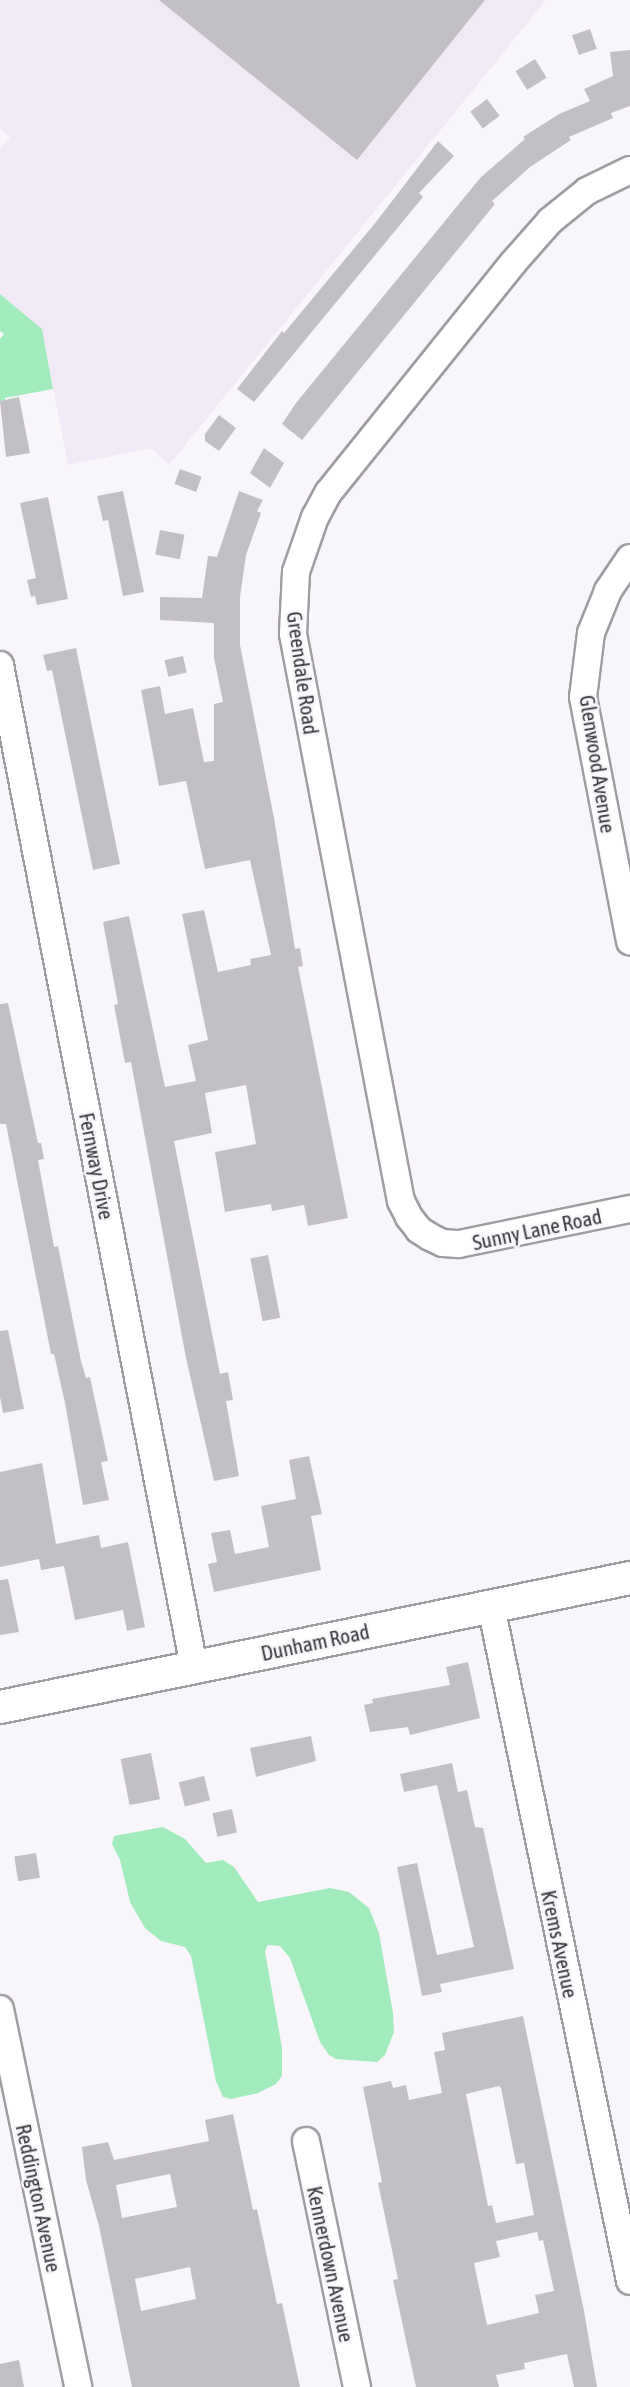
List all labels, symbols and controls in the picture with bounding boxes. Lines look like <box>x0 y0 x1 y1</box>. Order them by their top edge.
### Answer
street label: Greendale Road <box>282 610 324 736</box>
street label: Glenwood Avenue <box>575 693 621 835</box>
street label: Fernway Drive <box>74 1110 120 1222</box>
street label: Sunny Lane Road <box>470 1203 604 1255</box>
street label: Dunham Road <box>259 1618 371 1666</box>
street label: Krems Avenue <box>536 1888 584 2000</box>
street label: Reddington Avenue <box>11 2122 67 2274</box>
street label: Kennerdown Avenue <box>302 2184 360 2344</box>

